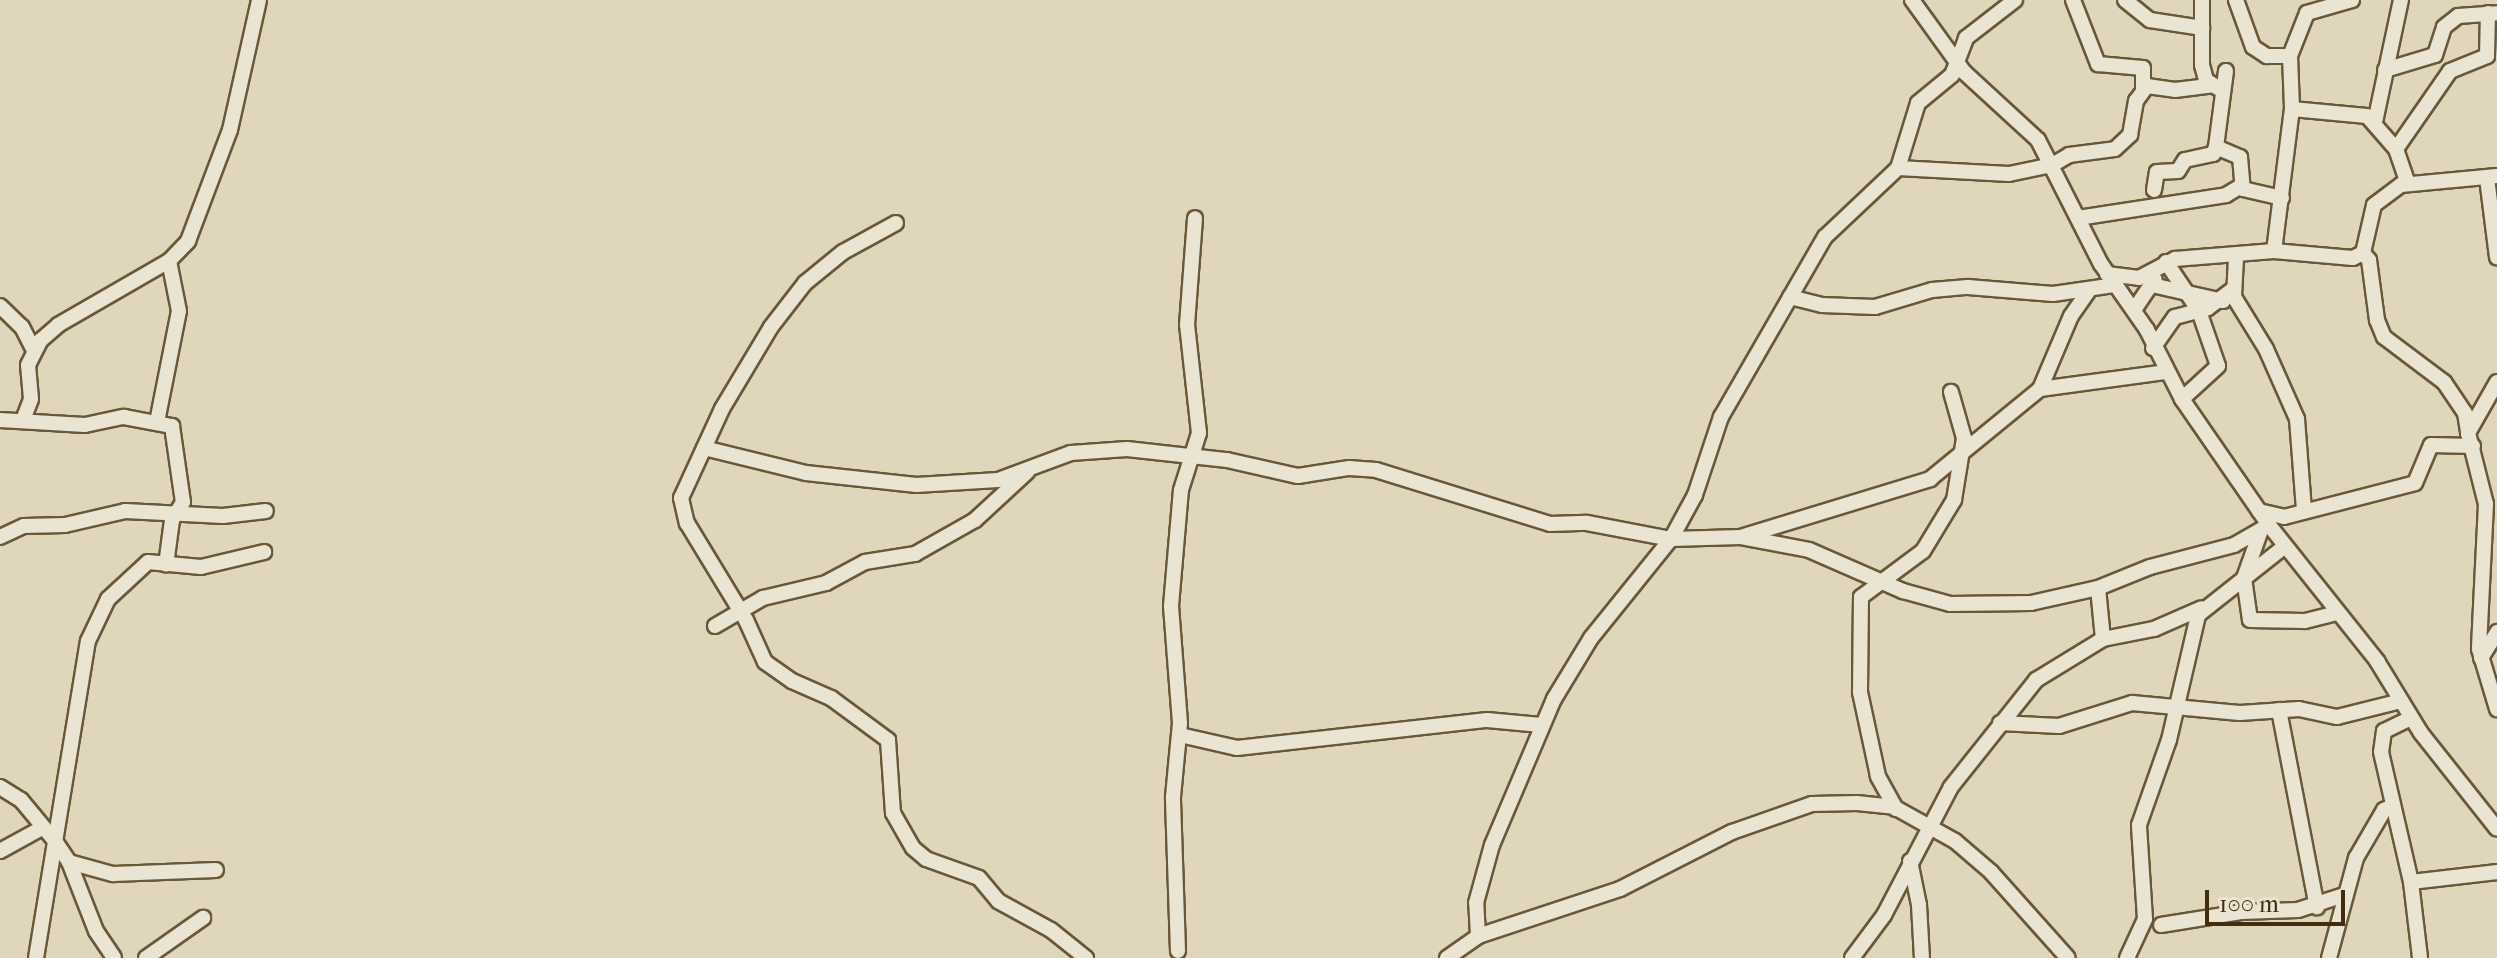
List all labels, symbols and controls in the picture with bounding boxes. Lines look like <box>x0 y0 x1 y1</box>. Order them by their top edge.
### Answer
scale bar <box>2209 874 2349 924</box>
text: 100 m <box>2219 890 2279 918</box>

